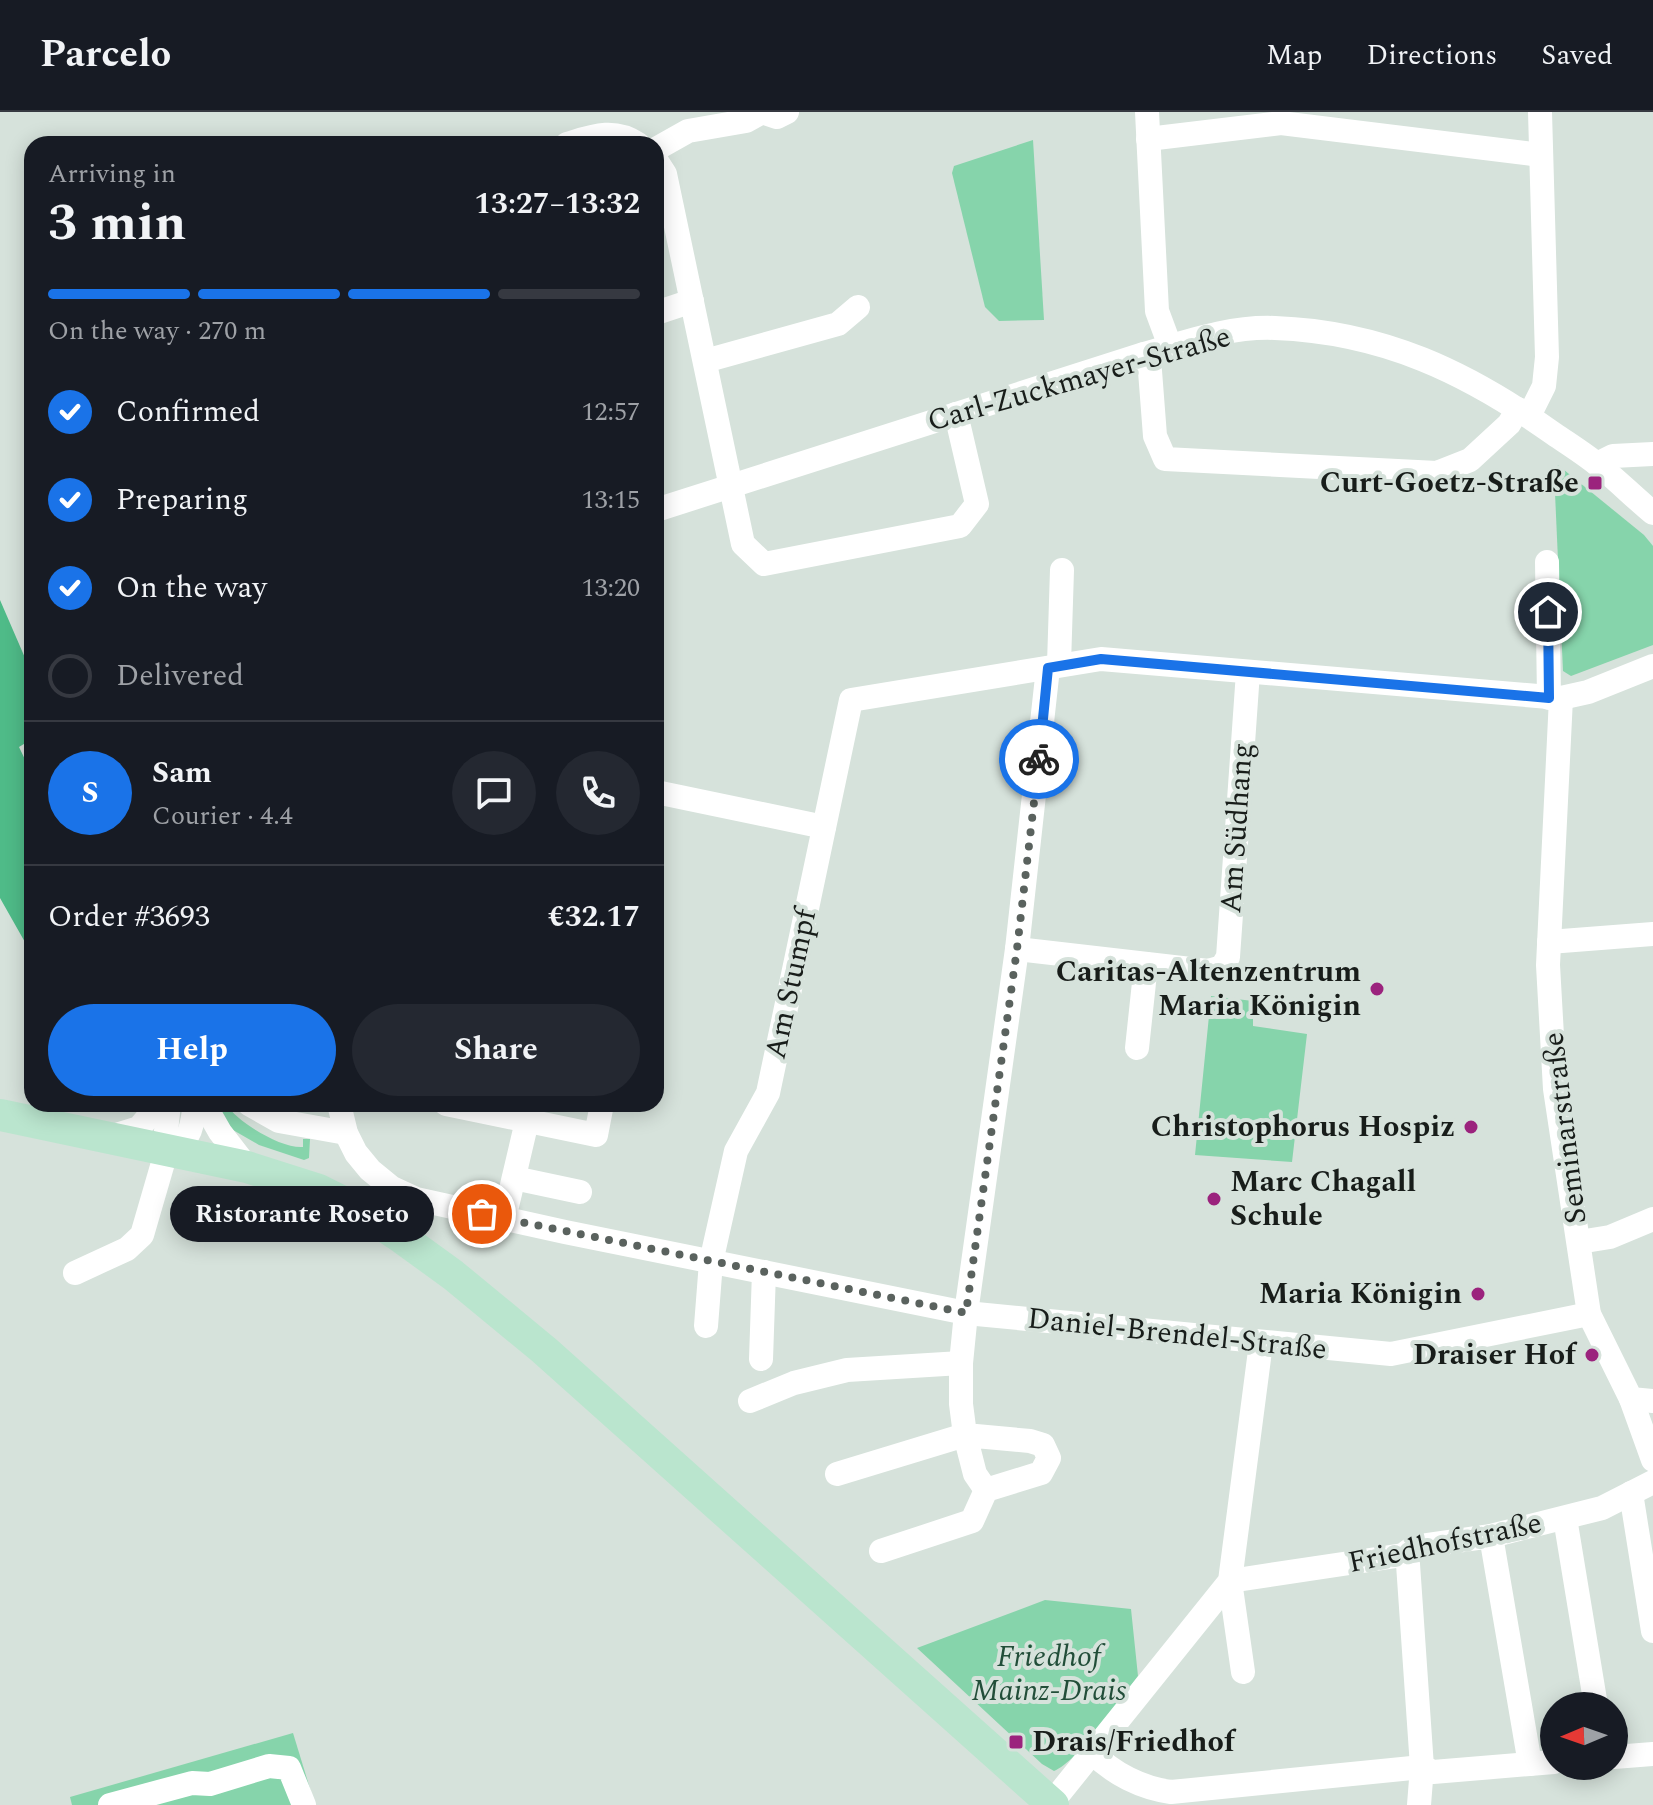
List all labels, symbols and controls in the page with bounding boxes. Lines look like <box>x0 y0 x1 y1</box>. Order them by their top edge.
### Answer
text: Parcelo <box>40 26 171 84</box>
text: Map <box>1266 34 1323 77</box>
text: Directions <box>1367 34 1497 77</box>
text: Saved <box>1541 34 1613 77</box>
text: Arriving in <box>48 154 176 194</box>
text: 13:27–13:32 <box>474 181 640 227</box>
text: 3 min <box>48 184 186 263</box>
text: On the way · 270 m <box>48 311 266 351</box>
street label: Carl-Zuckmayer-Straße <box>922 314 1236 444</box>
text: Confirmed <box>116 389 260 435</box>
icon: check <box>48 390 92 434</box>
text: 12:57 <box>581 392 640 432</box>
place label: Curt-Goetz-Straße <box>1320 460 1579 506</box>
marker: Curt-Goetz-Straße <box>1586 474 1604 492</box>
text: Preparing <box>116 477 248 523</box>
icon: check <box>48 478 92 522</box>
text: 13:15 <box>581 480 640 520</box>
text: On the way <box>116 565 267 611</box>
icon: check <box>48 566 92 610</box>
text: 13:20 <box>581 568 640 608</box>
pin <box>1514 578 1582 646</box>
icon: home <box>1526 590 1570 634</box>
text: Delivered <box>116 653 244 699</box>
courier <box>999 719 1079 799</box>
icon: bike <box>1017 737 1061 781</box>
street label: Am Südhang <box>1208 741 1266 915</box>
text: Sam <box>152 750 212 796</box>
button: chat <box>452 751 536 835</box>
button: phone <box>556 751 640 835</box>
text: S <box>81 770 99 816</box>
text: Courier · 4.4 <box>152 796 293 836</box>
text: Order #3693 <box>48 894 210 940</box>
text: €32.17 <box>548 894 640 940</box>
street label: Am Stumpf <box>753 902 830 1063</box>
place label: Caritas-Altenzentrum Maria Königin <box>1056 949 1361 1029</box>
marker: Caritas-Altenzentrum Maria Königin <box>1368 980 1386 998</box>
button: Help <box>48 1004 336 1096</box>
button: Share <box>352 1004 640 1096</box>
street label: Seminarstraße <box>1530 1029 1600 1227</box>
place label: Christophorus Hospiz <box>1151 1104 1455 1150</box>
marker: Christophorus Hospiz <box>1462 1118 1480 1136</box>
place label: Marc Chagall Schule <box>1230 1159 1416 1239</box>
pin <box>448 1180 516 1248</box>
callout: Ristorante Roseto <box>170 1186 434 1242</box>
marker: Marc Chagall Schule <box>1205 1190 1223 1208</box>
icon: bag <box>460 1192 504 1236</box>
text: Ristorante Roseto <box>195 1194 409 1234</box>
place label: Maria Königin <box>1259 1271 1462 1317</box>
marker: Maria Königin <box>1469 1285 1487 1303</box>
street label: Daniel-Brendel-Straße <box>1025 1295 1329 1373</box>
place label: Draiser Hof <box>1413 1332 1578 1378</box>
marker: Draiser Hof <box>1583 1346 1601 1364</box>
street label: Friedhofstraße <box>1344 1500 1546 1586</box>
park label: Friedhof Mainz-Drais <box>972 1634 1127 1714</box>
north arrow <box>1540 1692 1628 1780</box>
map controls <box>1540 1692 1628 1780</box>
place label: Drais/Friedhof <box>1032 1719 1237 1765</box>
marker: Drais/Friedhof <box>1007 1733 1025 1751</box>

